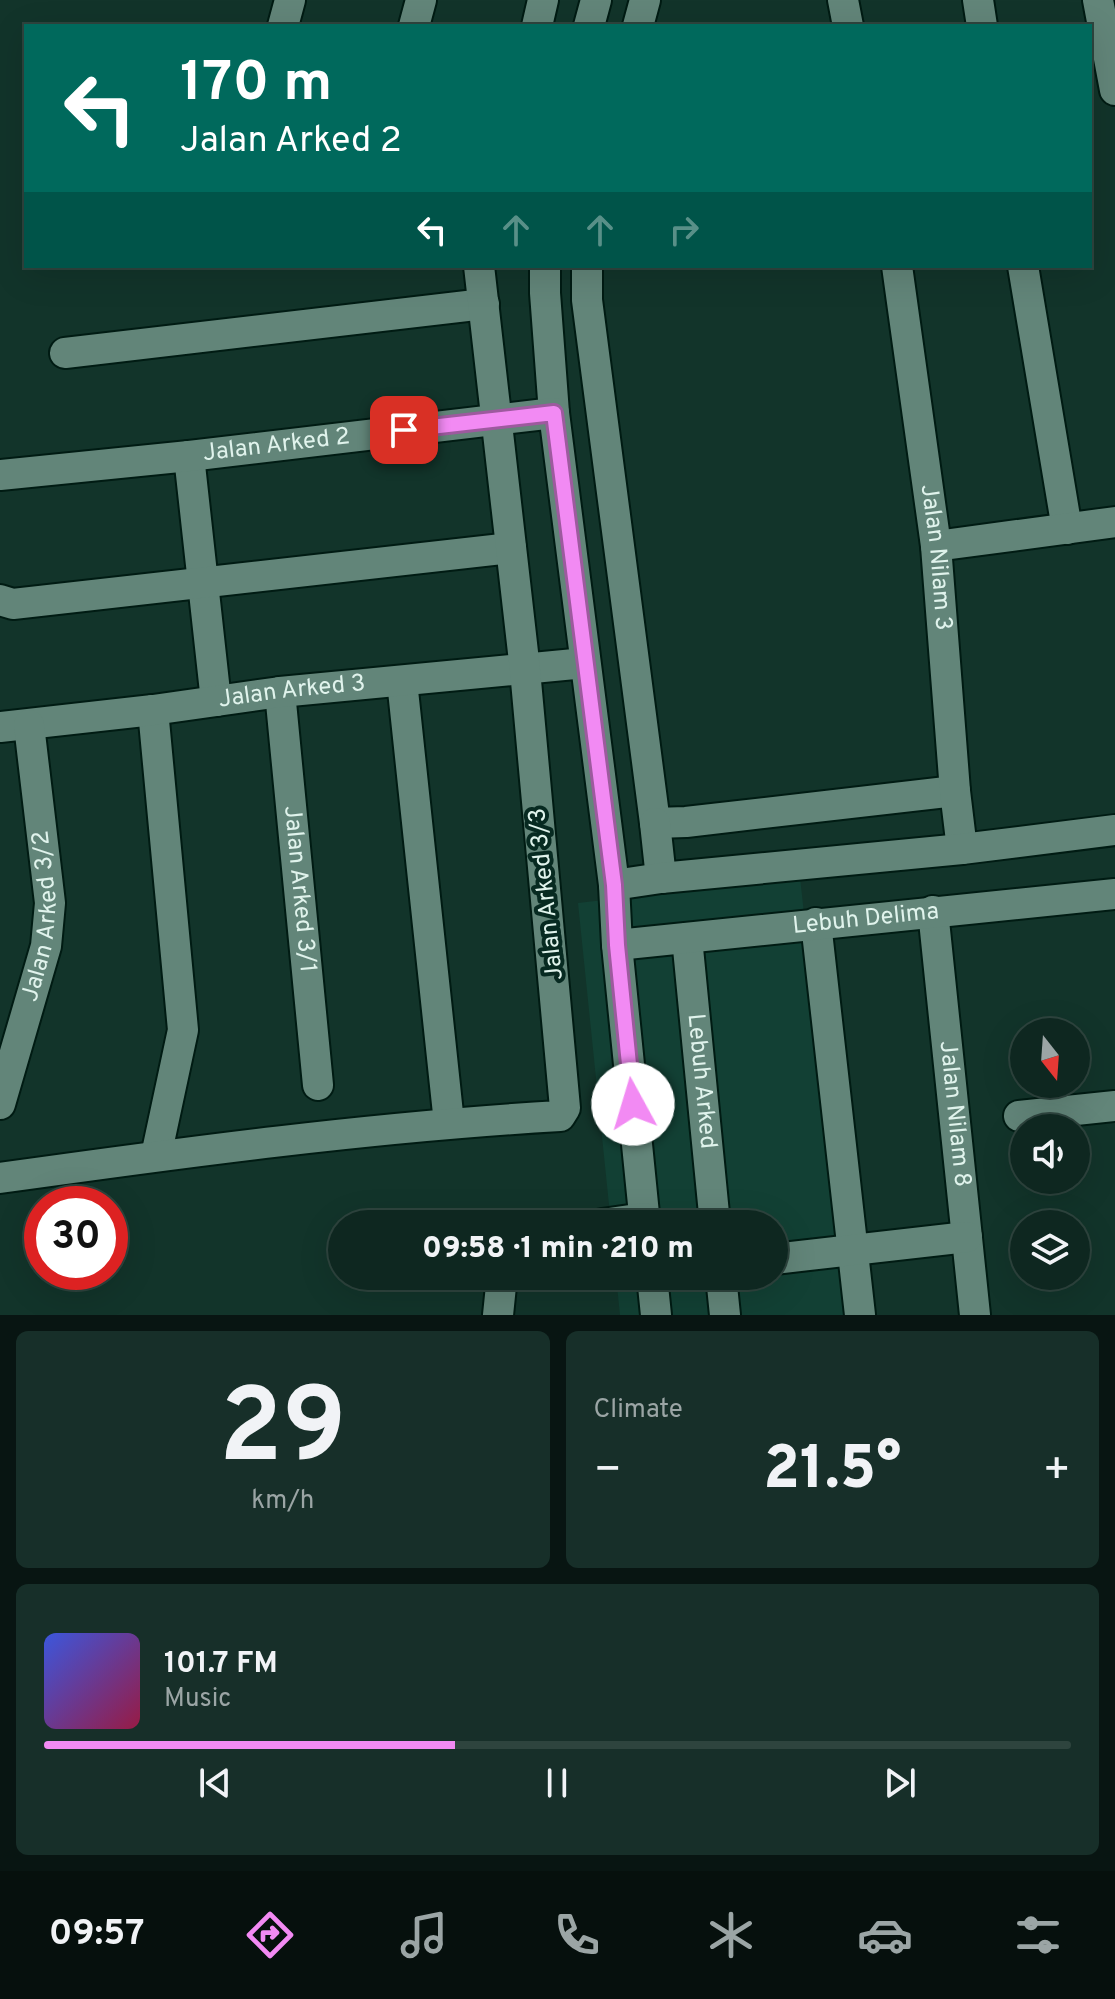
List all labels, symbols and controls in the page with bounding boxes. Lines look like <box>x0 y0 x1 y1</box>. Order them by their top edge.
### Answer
text: 170 m <box>180 50 332 120</box>
icon: left <box>48 56 152 160</box>
text: Jalan Arked 2 <box>180 119 402 165</box>
icon: left <box>410 208 454 252</box>
icon: ahead <box>494 208 538 252</box>
icon: ahead <box>578 208 622 252</box>
icon: right <box>662 208 706 252</box>
pin <box>370 396 438 464</box>
icon: arrive <box>382 408 426 452</box>
street label: Jalan Arked 2 <box>201 422 352 469</box>
street label: Jalan Nilam 3 <box>913 482 958 632</box>
street label: Jalan Arked 3 <box>216 669 367 716</box>
street label: Jalan Arked 3/1 <box>276 804 322 974</box>
street label: Jalan Arked 3/3 <box>523 806 571 982</box>
street label: Jalan Arked 3/2 <box>16 829 65 1005</box>
street label: Lebuh Delima <box>791 897 940 942</box>
street label: Lebuh Arked <box>679 1012 723 1150</box>
north arrow <box>1010 1018 1090 1098</box>
map controls <box>1010 1018 1090 1290</box>
street label: Jalan Nilam 8 <box>932 1039 977 1189</box>
position arrow <box>591 1062 675 1146</box>
button: sound <box>1010 1114 1090 1194</box>
speed limit sign: 30 <box>24 1186 128 1290</box>
button: layers <box>1010 1210 1090 1290</box>
text: 09:58 · 1 min · 210 m <box>422 1231 694 1268</box>
text: 29 <box>219 1367 347 1499</box>
text: Climate <box>594 1394 683 1427</box>
text: 21.5° <box>763 1434 901 1510</box>
text: − <box>594 1444 622 1500</box>
text: + <box>1043 1444 1071 1500</box>
text: km/h <box>251 1485 314 1518</box>
text: 101.7 FM <box>164 1646 278 1683</box>
text: Music <box>164 1683 231 1716</box>
icon: previous <box>193 1761 237 1805</box>
icon: pause <box>535 1761 579 1805</box>
icon: next <box>878 1761 922 1805</box>
icon: directions <box>242 1907 298 1963</box>
icon: music <box>396 1907 452 1963</box>
icon: phone <box>549 1907 605 1963</box>
icon: climate <box>703 1907 759 1963</box>
icon: car <box>857 1907 913 1963</box>
icon: filters <box>1010 1907 1066 1963</box>
text: 09:57 <box>49 1912 145 1958</box>

